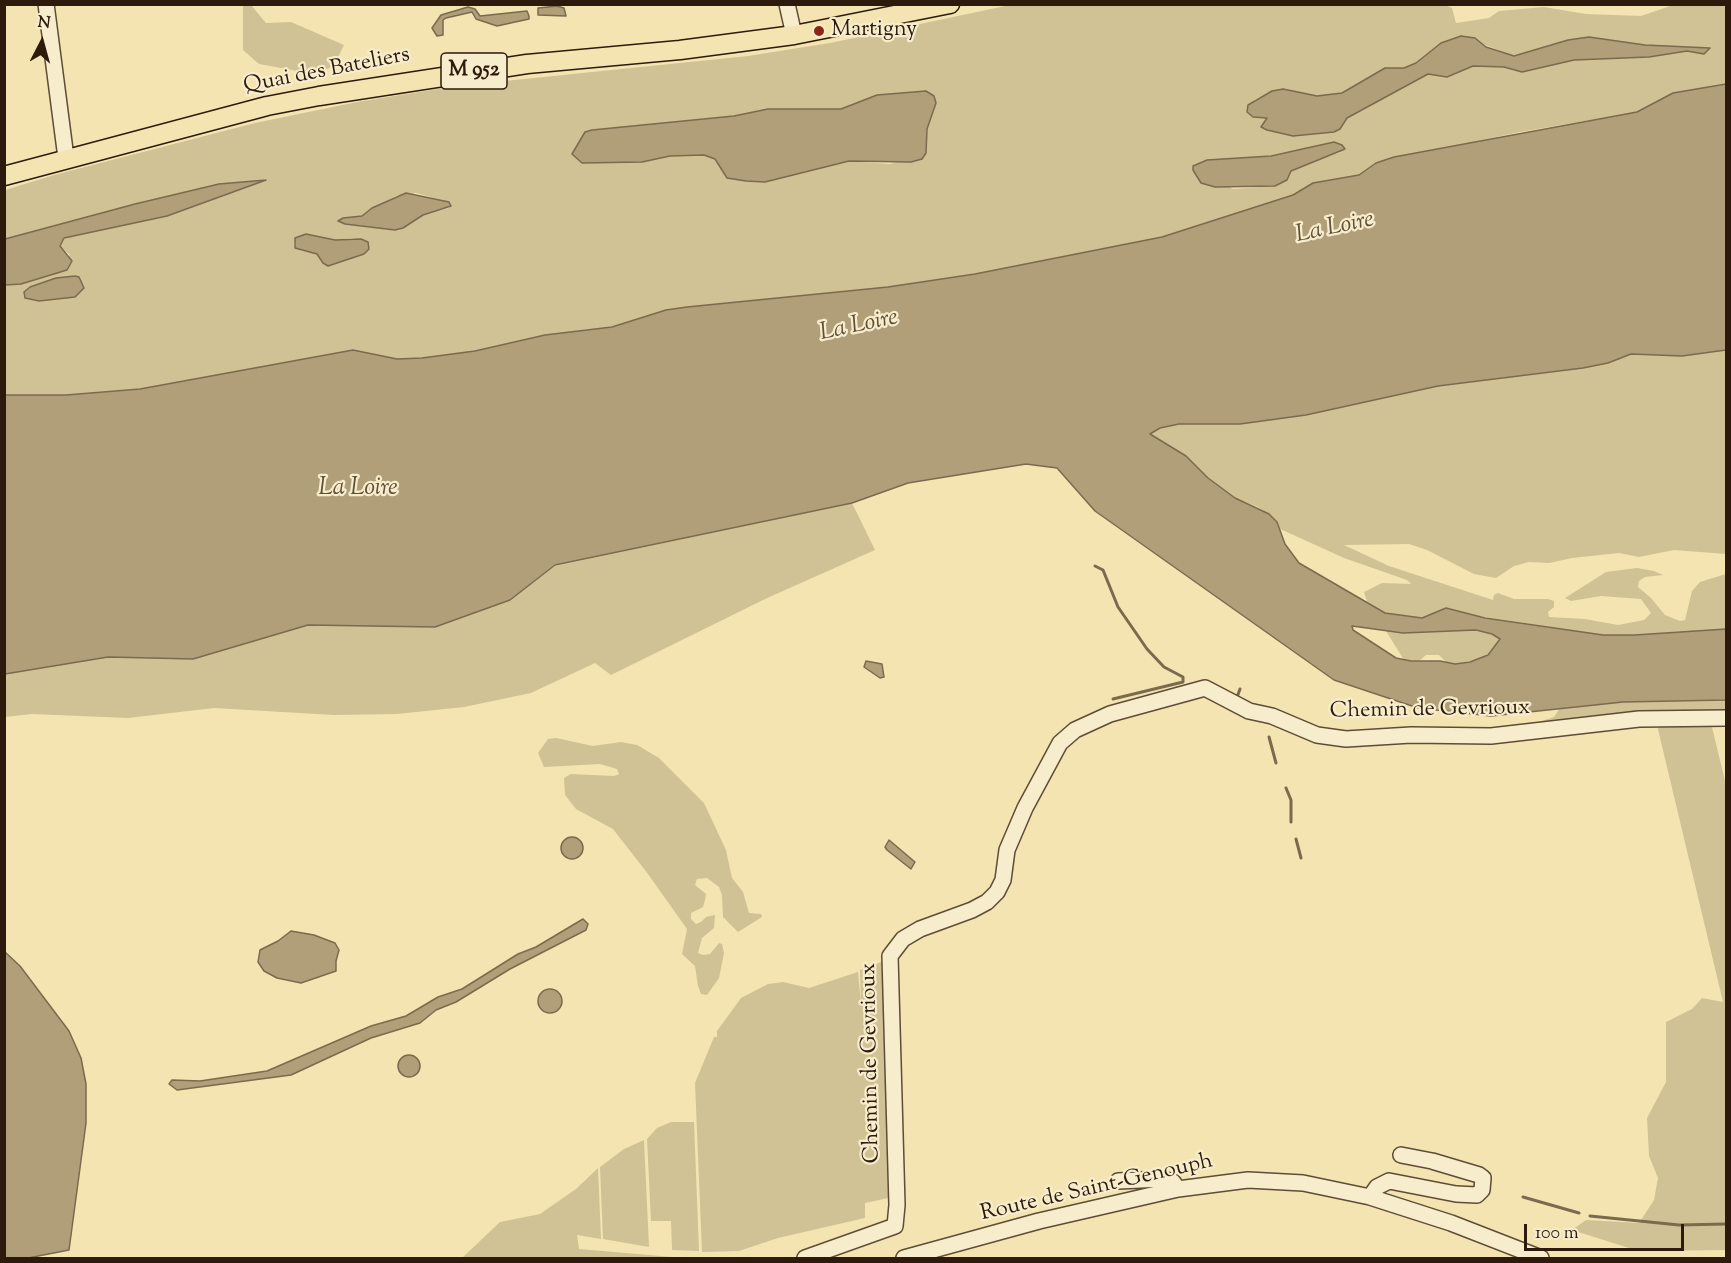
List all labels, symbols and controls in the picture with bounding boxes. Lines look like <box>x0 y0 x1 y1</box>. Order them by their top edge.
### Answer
text: N <box>36 11 51 36</box>
north arrow <box>12 12 72 72</box>
place label: Martigny <box>831 18 917 44</box>
marker: Martigny <box>812 24 826 38</box>
street label: Quai des Bateliers <box>242 43 412 101</box>
road number: M 952 <box>441 53 507 89</box>
water label: La Loire <box>1293 207 1377 251</box>
water label: La Loire <box>817 305 901 349</box>
water label: La Loire <box>318 476 398 504</box>
street label: Chemin de Gevrioux <box>1330 696 1530 726</box>
street label: Chemin de Gevrioux <box>857 963 887 1163</box>
street label: Route de Saint-Genouph <box>978 1149 1216 1229</box>
scale bar <box>1527 1212 1688 1250</box>
text: 100 m <box>1535 1221 1579 1247</box>

